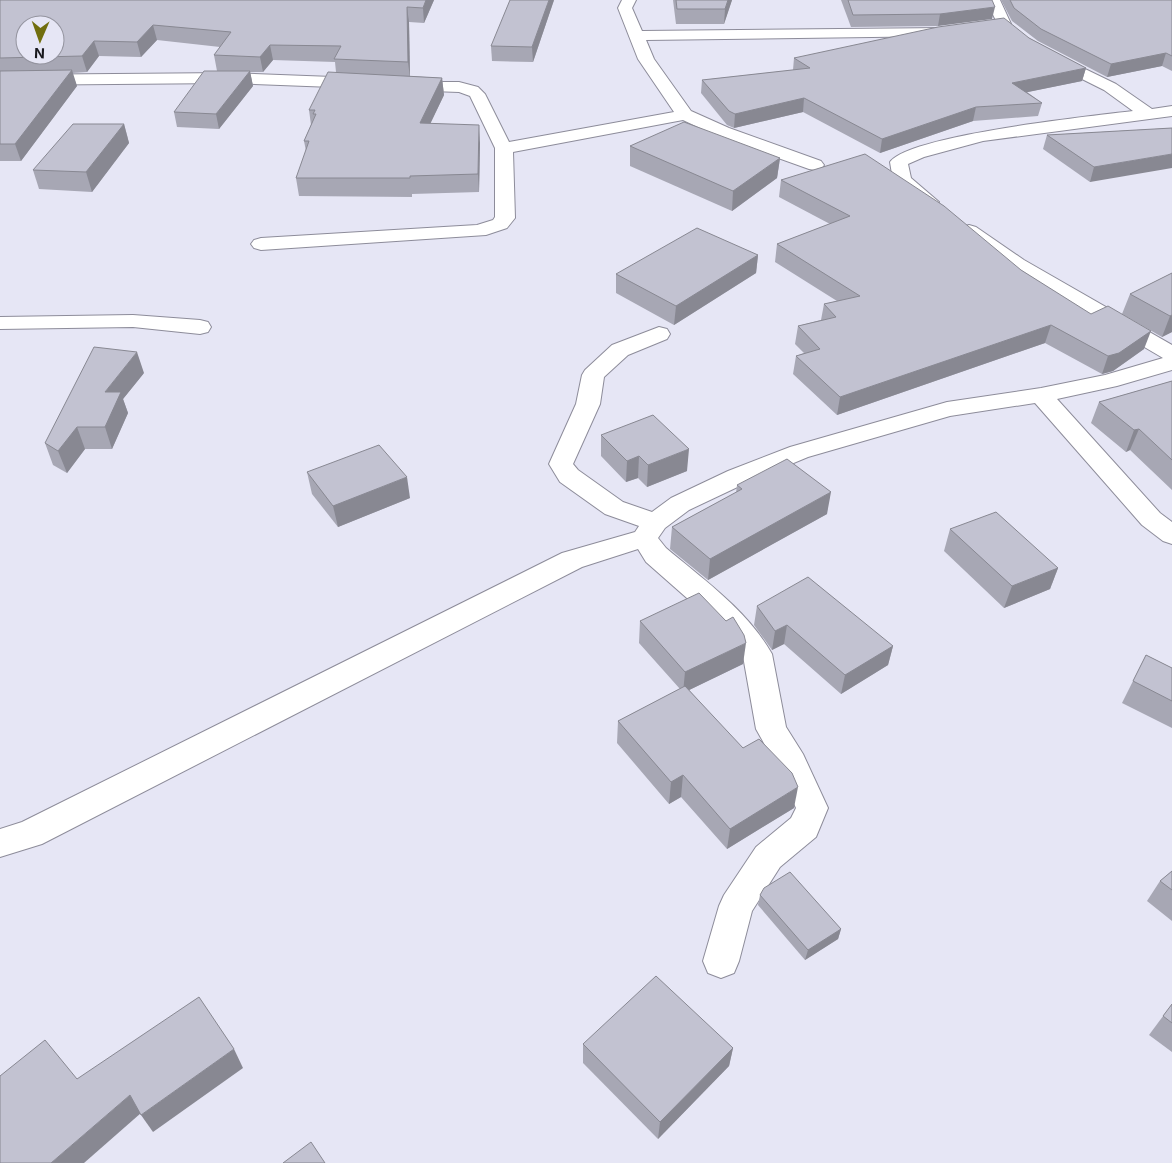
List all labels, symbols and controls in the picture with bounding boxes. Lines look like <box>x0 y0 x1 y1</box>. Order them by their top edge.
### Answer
north arrow <box>15 15 65 65</box>
text: N <box>34 45 45 62</box>

